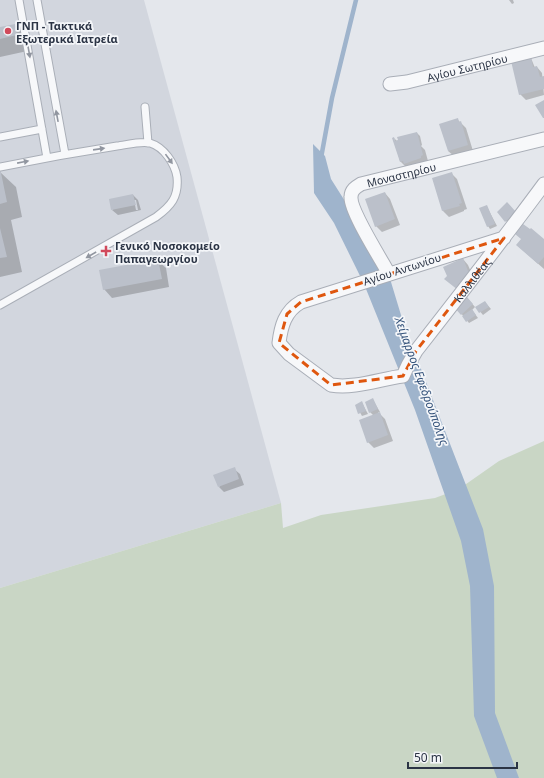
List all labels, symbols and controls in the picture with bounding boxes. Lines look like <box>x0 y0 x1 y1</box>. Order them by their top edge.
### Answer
place label: ΓΝΠ - Τακτικά Εξωτερικά Ιατρεία <box>16 18 118 46</box>
marker: ΓΝΠ - Τακτικά Εξωτερικά Ιατρεία <box>3 26 13 36</box>
one-way arrow <box>26 46 32 58</box>
street label: Αγίου Σωτηρίου <box>425 50 509 84</box>
one-way arrow <box>54 110 60 122</box>
one-way arrow <box>93 146 105 152</box>
one-way arrow <box>165 154 173 165</box>
street label: Μοναστηρίου <box>365 158 437 190</box>
one-way arrow <box>17 159 29 165</box>
place label: Γενικό Νοσοκομείο Παπαγεωργίου <box>115 238 220 266</box>
marker: Γενικό Νοσοκομείο Παπαγεωργίου <box>100 245 112 257</box>
street label: Αγίου Αντωνίου <box>361 249 443 289</box>
one-way arrow <box>85 251 97 258</box>
street label: Καλλιθέας <box>450 254 493 305</box>
water label: Χείμαρρος Εφεδρούπολης <box>390 313 453 448</box>
scale bar <box>408 744 517 770</box>
text: 50 m <box>414 749 442 766</box>

